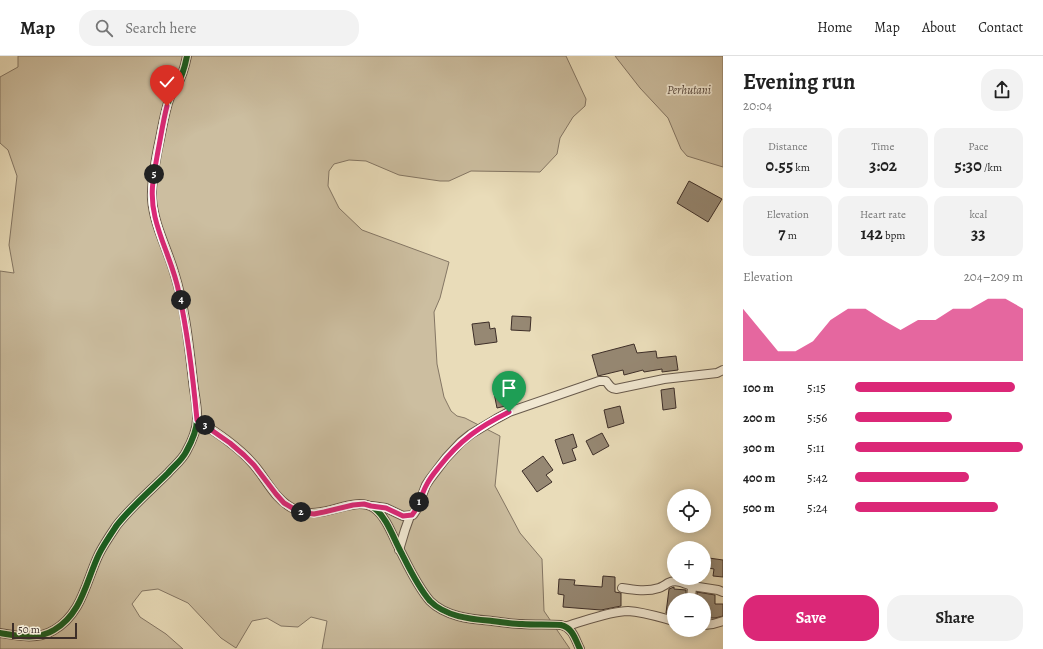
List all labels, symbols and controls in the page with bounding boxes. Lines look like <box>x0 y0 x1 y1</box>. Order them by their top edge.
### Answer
search box <box>79 10 359 46</box>
text: Map <box>20 15 55 41</box>
icon: search <box>93 17 115 39</box>
text: Search here <box>125 18 197 38</box>
text: Home <box>817 18 852 37</box>
text: Map <box>874 18 900 37</box>
text: About <box>922 18 956 37</box>
text: Contact <box>978 18 1023 37</box>
pin <box>150 65 184 106</box>
text: Evening run <box>743 67 855 97</box>
button: share <box>981 69 1023 111</box>
icon: check <box>156 71 178 93</box>
park label: Perhutani <box>667 82 711 98</box>
text: 20:04 <box>743 97 772 114</box>
text: Distance <box>768 139 807 154</box>
text: Time <box>872 139 894 154</box>
text: Pace <box>968 139 989 154</box>
text: 0.55 <box>765 154 793 177</box>
text: 3:02 <box>869 154 897 177</box>
text: 5:30 <box>955 154 982 177</box>
text: km <box>793 160 810 175</box>
text: /km <box>982 160 1002 175</box>
pin: 5 <box>144 164 164 184</box>
text: 5 <box>152 166 156 181</box>
text: Elevation <box>767 207 809 222</box>
text: Heart rate <box>860 207 906 222</box>
text: kcal <box>970 207 987 222</box>
text: 7 <box>778 222 786 245</box>
text: 142 <box>860 222 883 245</box>
text: 33 <box>971 222 986 245</box>
text: m <box>786 228 797 243</box>
text: bpm <box>883 228 906 243</box>
text: Elevation <box>743 268 793 285</box>
text: 204–209 m <box>964 268 1023 285</box>
pin: 4 <box>171 290 191 310</box>
text: 4 <box>178 292 184 307</box>
pin <box>492 371 526 412</box>
icon: arrive <box>498 377 520 399</box>
text: 100 m <box>743 379 774 396</box>
text: 5:15 <box>807 379 826 396</box>
text: 200 m <box>743 409 776 426</box>
text: 5:56 <box>807 409 827 426</box>
pin: 3 <box>195 415 215 435</box>
text: 3 <box>203 417 207 432</box>
text: 300 m <box>743 439 775 456</box>
text: 5:11 <box>807 439 825 456</box>
text: 400 m <box>743 469 775 486</box>
text: 5:42 <box>807 469 828 486</box>
map controls <box>667 489 711 637</box>
button: locate <box>667 489 711 533</box>
pin: 1 <box>409 492 429 512</box>
text: 1 <box>417 494 421 509</box>
text: 500 m <box>743 499 775 516</box>
text: 5:24 <box>807 499 828 516</box>
pin: 2 <box>291 502 311 522</box>
text: 2 <box>298 504 304 519</box>
button: + <box>667 541 711 585</box>
button: − <box>667 593 711 637</box>
button: Save <box>743 595 879 641</box>
button: Share <box>887 595 1023 641</box>
scale bar <box>12 621 77 640</box>
text: 50 m <box>18 622 40 637</box>

